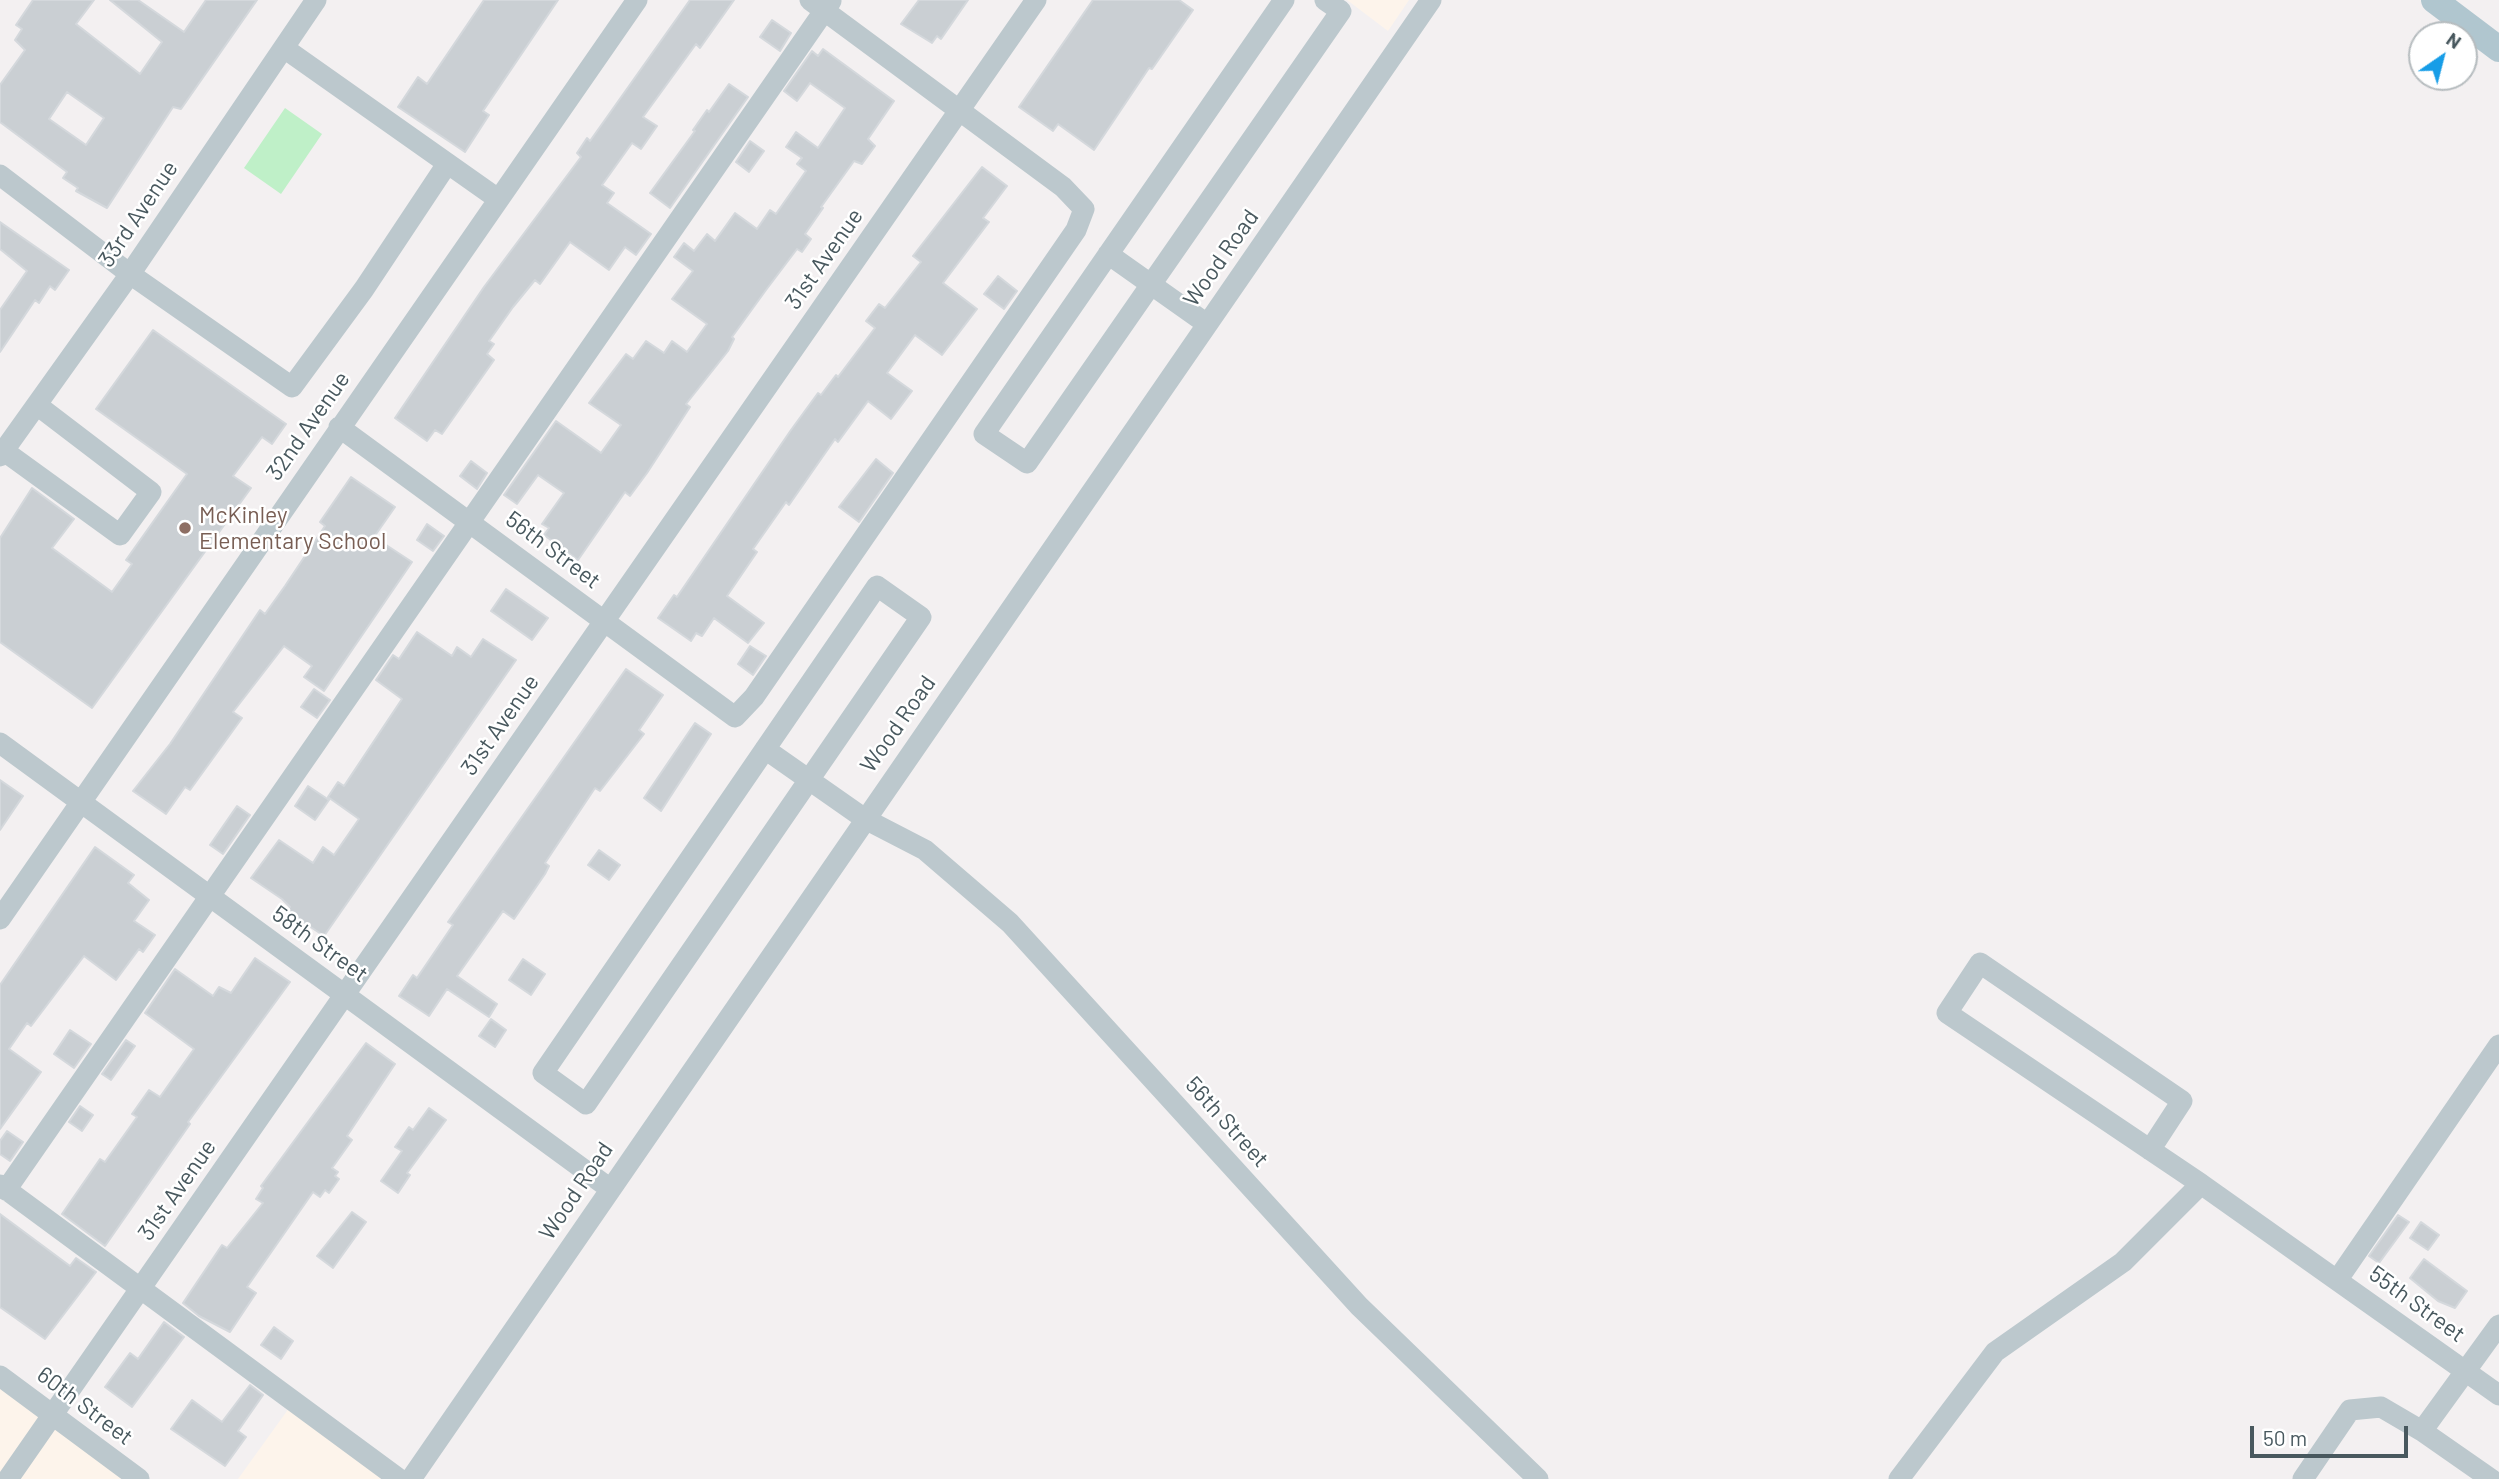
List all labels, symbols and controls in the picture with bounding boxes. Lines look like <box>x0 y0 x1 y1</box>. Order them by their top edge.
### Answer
north arrow <box>2408 21 2478 91</box>
text: N <box>2442 27 2466 53</box>
street label: 33rd Avenue <box>92 156 184 272</box>
street label: 31st Avenue <box>779 203 869 315</box>
street label: Wood Road <box>1178 204 1264 312</box>
street label: 32nd Avenue <box>260 366 356 486</box>
place label: McKinley Elementary School <box>199 501 386 555</box>
street label: 56th Street <box>500 505 606 595</box>
marker: McKinley Elementary School <box>177 520 193 536</box>
street label: 31st Avenue <box>455 669 545 781</box>
street label: Wood Road <box>855 670 941 778</box>
street label: 58th Street <box>267 900 373 988</box>
street label: 56th Street <box>1179 1071 1275 1173</box>
street label: 31st Avenue <box>132 1134 222 1246</box>
street label: Wood Road <box>533 1137 619 1245</box>
street label: 55th Street <box>2364 1260 2470 1348</box>
street label: 60th Street <box>32 1361 138 1451</box>
scale bar <box>2254 1412 2412 1456</box>
text: 50 m <box>2263 1425 2307 1450</box>

